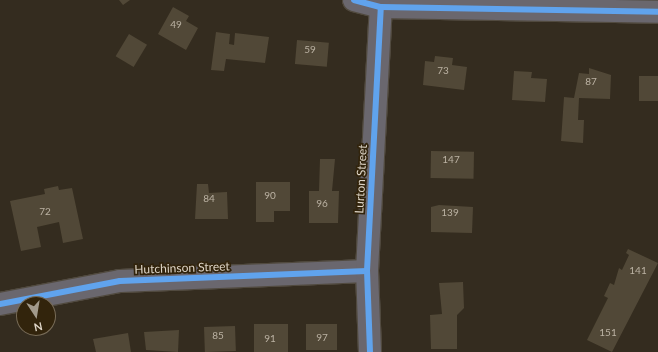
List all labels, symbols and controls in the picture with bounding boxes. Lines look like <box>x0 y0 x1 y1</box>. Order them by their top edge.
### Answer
house number: 49 <box>170 19 182 31</box>
house number: 59 <box>304 44 316 56</box>
house number: 73 <box>437 65 449 77</box>
house number: 87 <box>585 76 597 88</box>
street label: Lurton Street <box>352 144 370 214</box>
house number: 147 <box>442 154 460 166</box>
house number: 90 <box>264 190 276 202</box>
house number: 84 <box>203 193 215 205</box>
house number: 96 <box>316 198 328 210</box>
house number: 72 <box>39 206 51 218</box>
house number: 139 <box>441 207 459 219</box>
street label: Hutchinson Street <box>134 259 230 277</box>
house number: 141 <box>629 265 647 277</box>
north arrow <box>16 296 56 336</box>
text: N <box>33 320 44 334</box>
house number: 151 <box>599 327 617 339</box>
house number: 85 <box>212 330 224 342</box>
house number: 97 <box>316 332 328 344</box>
house number: 91 <box>264 333 276 345</box>

